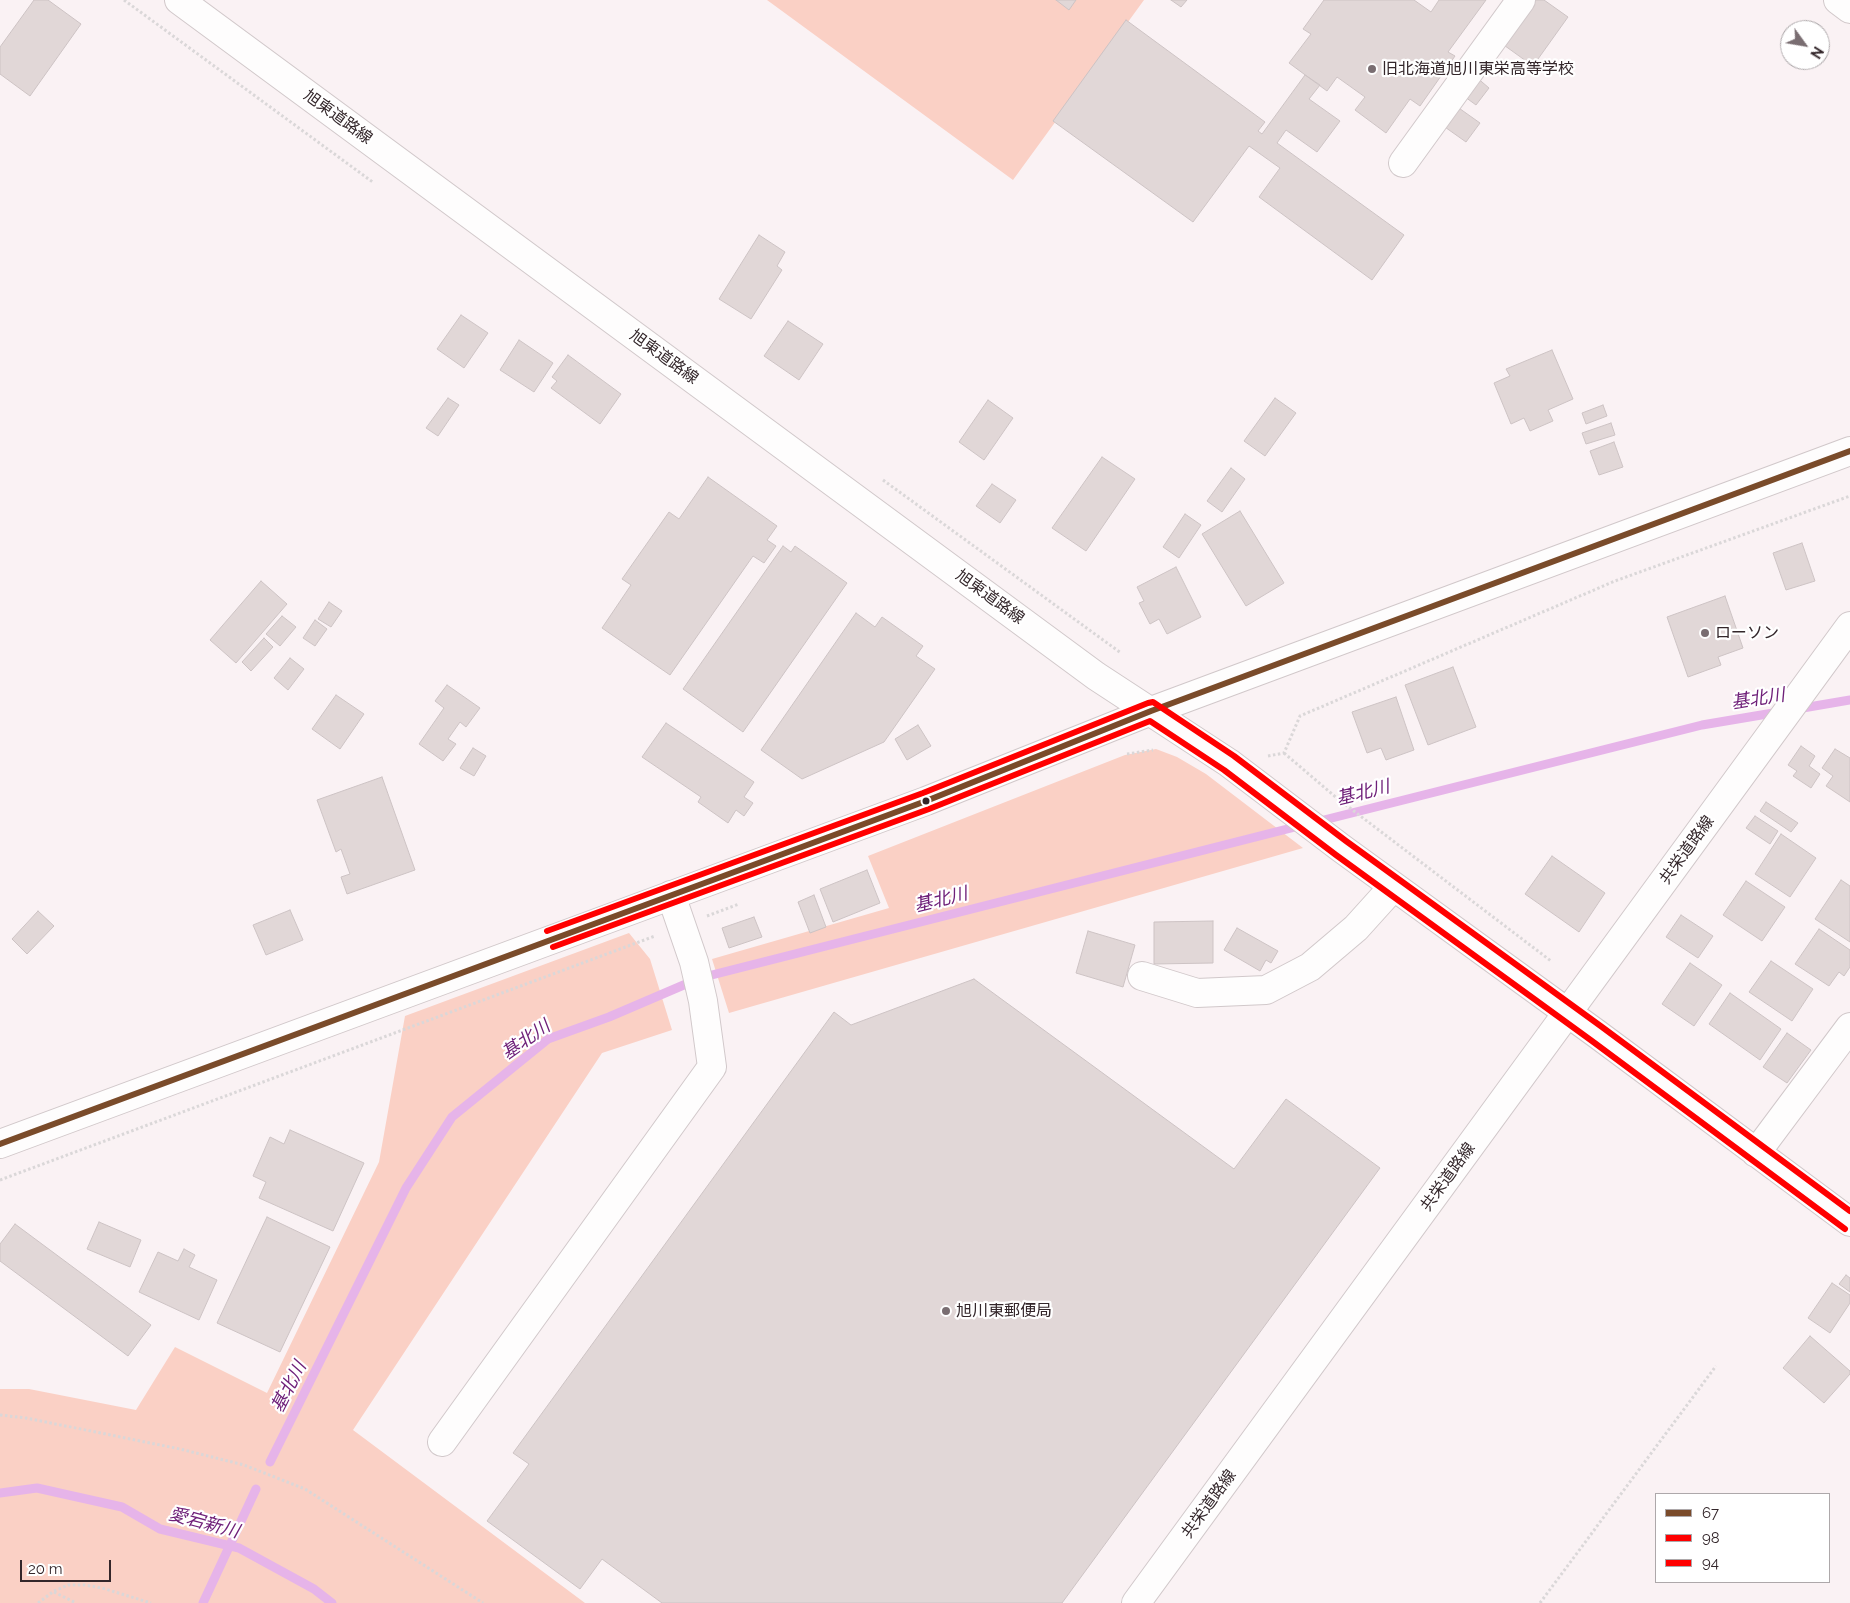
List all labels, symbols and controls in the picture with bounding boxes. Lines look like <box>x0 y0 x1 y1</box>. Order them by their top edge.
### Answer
north arrow <box>1780 20 1830 70</box>
text: N <box>1807 44 1826 61</box>
place label: 旧北海道旭川東栄高等学校 <box>1382 59 1574 79</box>
marker: 旧北海道旭川東栄高等学校 <box>1366 63 1378 75</box>
street label: 旭東道路線 <box>300 86 376 148</box>
street label: 旭東道路線 <box>626 326 702 388</box>
street label: 旭東道路線 <box>952 566 1028 628</box>
place label: ローソン <box>1715 623 1779 643</box>
marker: ローソン <box>1699 627 1711 639</box>
water label: 基北川 <box>1730 684 1786 714</box>
water label: 基北川 <box>1334 776 1392 810</box>
unlabelled marker <box>921 796 931 806</box>
street label: 共栄道路線 <box>1656 812 1718 888</box>
water label: 基北川 <box>912 883 970 917</box>
water label: 基北川 <box>498 1016 554 1064</box>
street label: 共栄道路線 <box>1417 1139 1479 1215</box>
place label: 旭川東郵便局 <box>956 1301 1052 1321</box>
marker: 旭川東郵便局 <box>940 1305 952 1317</box>
water label: 基北川 <box>267 1358 311 1416</box>
street label: 共栄道路線 <box>1178 1466 1240 1542</box>
legend <box>1655 1493 1830 1583</box>
water label: 愛宕新川 <box>166 1503 242 1543</box>
text: 67 <box>1702 1504 1719 1522</box>
text: 98 <box>1702 1529 1720 1547</box>
scale bar <box>22 1550 114 1582</box>
text: 94 <box>1702 1554 1719 1572</box>
text: 20 m <box>28 1560 63 1578</box>

